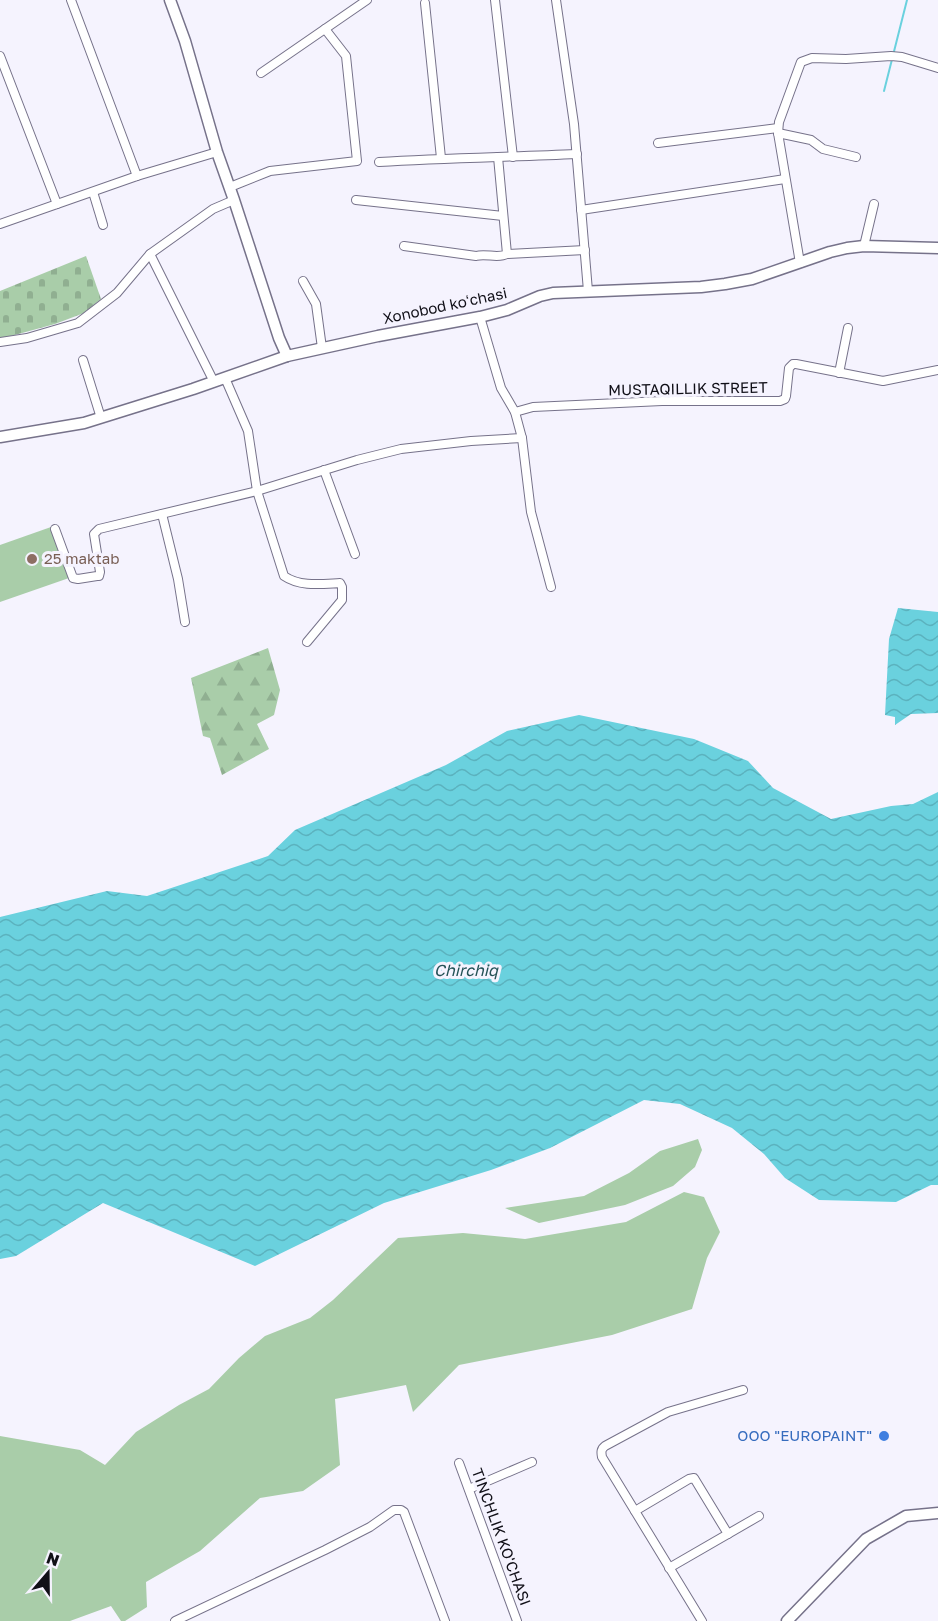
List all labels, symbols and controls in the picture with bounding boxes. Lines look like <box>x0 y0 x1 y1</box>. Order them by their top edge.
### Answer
street label: Xonobod koʻchasi <box>381 283 508 327</box>
street label: MUSTAQILLIK STREET <box>608 378 768 398</box>
place label: 25 maktab <box>44 549 119 567</box>
marker: 25 maktab <box>25 552 39 566</box>
water label: Chirchiq <box>434 960 499 980</box>
place label: OOO "EUROPAINT" <box>737 1426 872 1444</box>
marker: OOO "EUROPAINT" <box>877 1429 891 1443</box>
street label: TINCHLIK KO'CHASI <box>469 1466 535 1608</box>
north arrow <box>18 1543 78 1603</box>
text: N <box>44 1547 62 1570</box>

